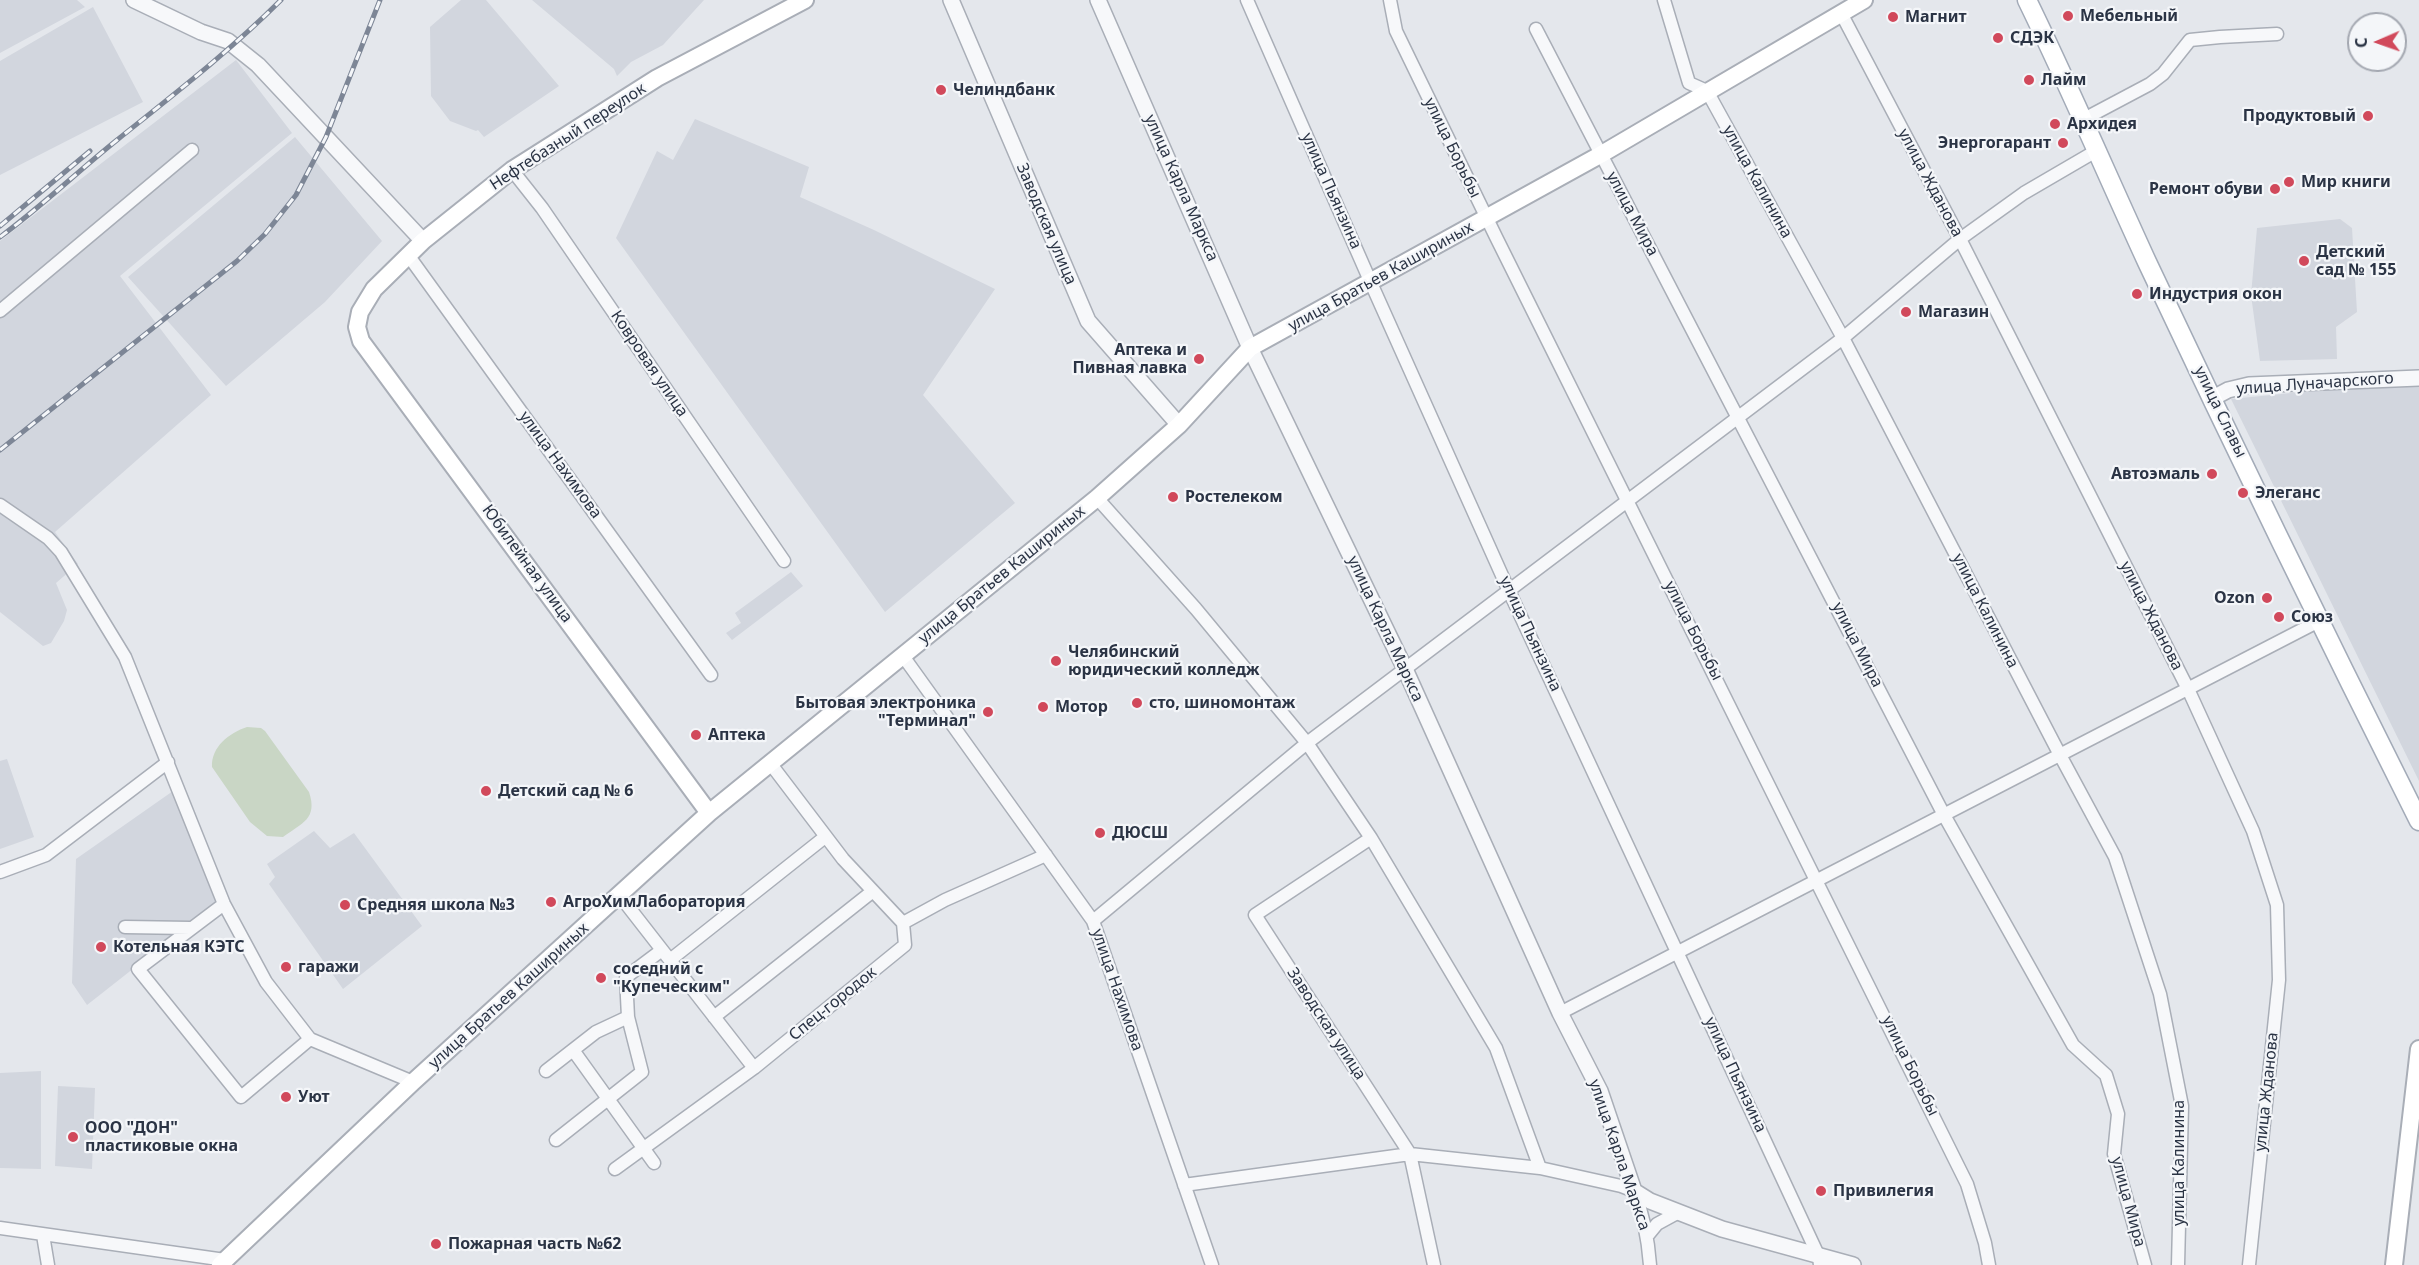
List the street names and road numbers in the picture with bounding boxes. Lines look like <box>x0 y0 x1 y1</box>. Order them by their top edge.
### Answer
street label: Нефтебазный переулок <box>486 79 650 195</box>
street label: улица Борьбы <box>1419 95 1485 201</box>
street label: улица Карла Маркса <box>1140 112 1222 264</box>
street label: улица Калинина <box>1718 122 1796 242</box>
street label: улица Жданова <box>1893 126 1967 240</box>
street label: улица Пьянзина <box>1297 130 1365 252</box>
street label: Заводская улица <box>1012 160 1080 288</box>
street label: улица Мира <box>1602 169 1662 259</box>
street label: улица Братьев Кашириных <box>1285 218 1477 336</box>
street label: Ковровая улица <box>606 307 692 421</box>
street label: улица Славы <box>2190 363 2250 461</box>
street label: улица Луначарского <box>2236 369 2394 399</box>
street label: улица Нахимова <box>515 408 605 522</box>
street label: Юбилейная улица <box>478 501 576 627</box>
street label: улица Братьев Кашириных <box>915 502 1089 648</box>
street label: улица Калинина <box>1948 550 2022 672</box>
street label: улица Карла Маркса <box>1343 553 1427 705</box>
street label: улица Жданова <box>2115 558 2187 674</box>
street label: улица Пьянзина <box>1495 573 1565 695</box>
street label: улица Борьбы <box>1660 578 1726 684</box>
street label: улица Мира <box>1827 599 1887 691</box>
street label: улица Братьев Кашириных <box>425 919 593 1073</box>
street label: улица Нахимова <box>1087 926 1147 1054</box>
street label: Спец-городок <box>785 963 881 1045</box>
street label: Заводская улица <box>1283 964 1369 1084</box>
street label: улица Борьбы <box>1877 1013 1943 1119</box>
street label: улица Пьянзина <box>1700 1014 1770 1136</box>
street label: улица Жданова <box>2251 1031 2283 1153</box>
street label: улица Карла Маркса <box>1584 1077 1654 1233</box>
street label: улица Калинина <box>2169 1100 2189 1226</box>
street label: улица Мира <box>2107 1155 2149 1249</box>

